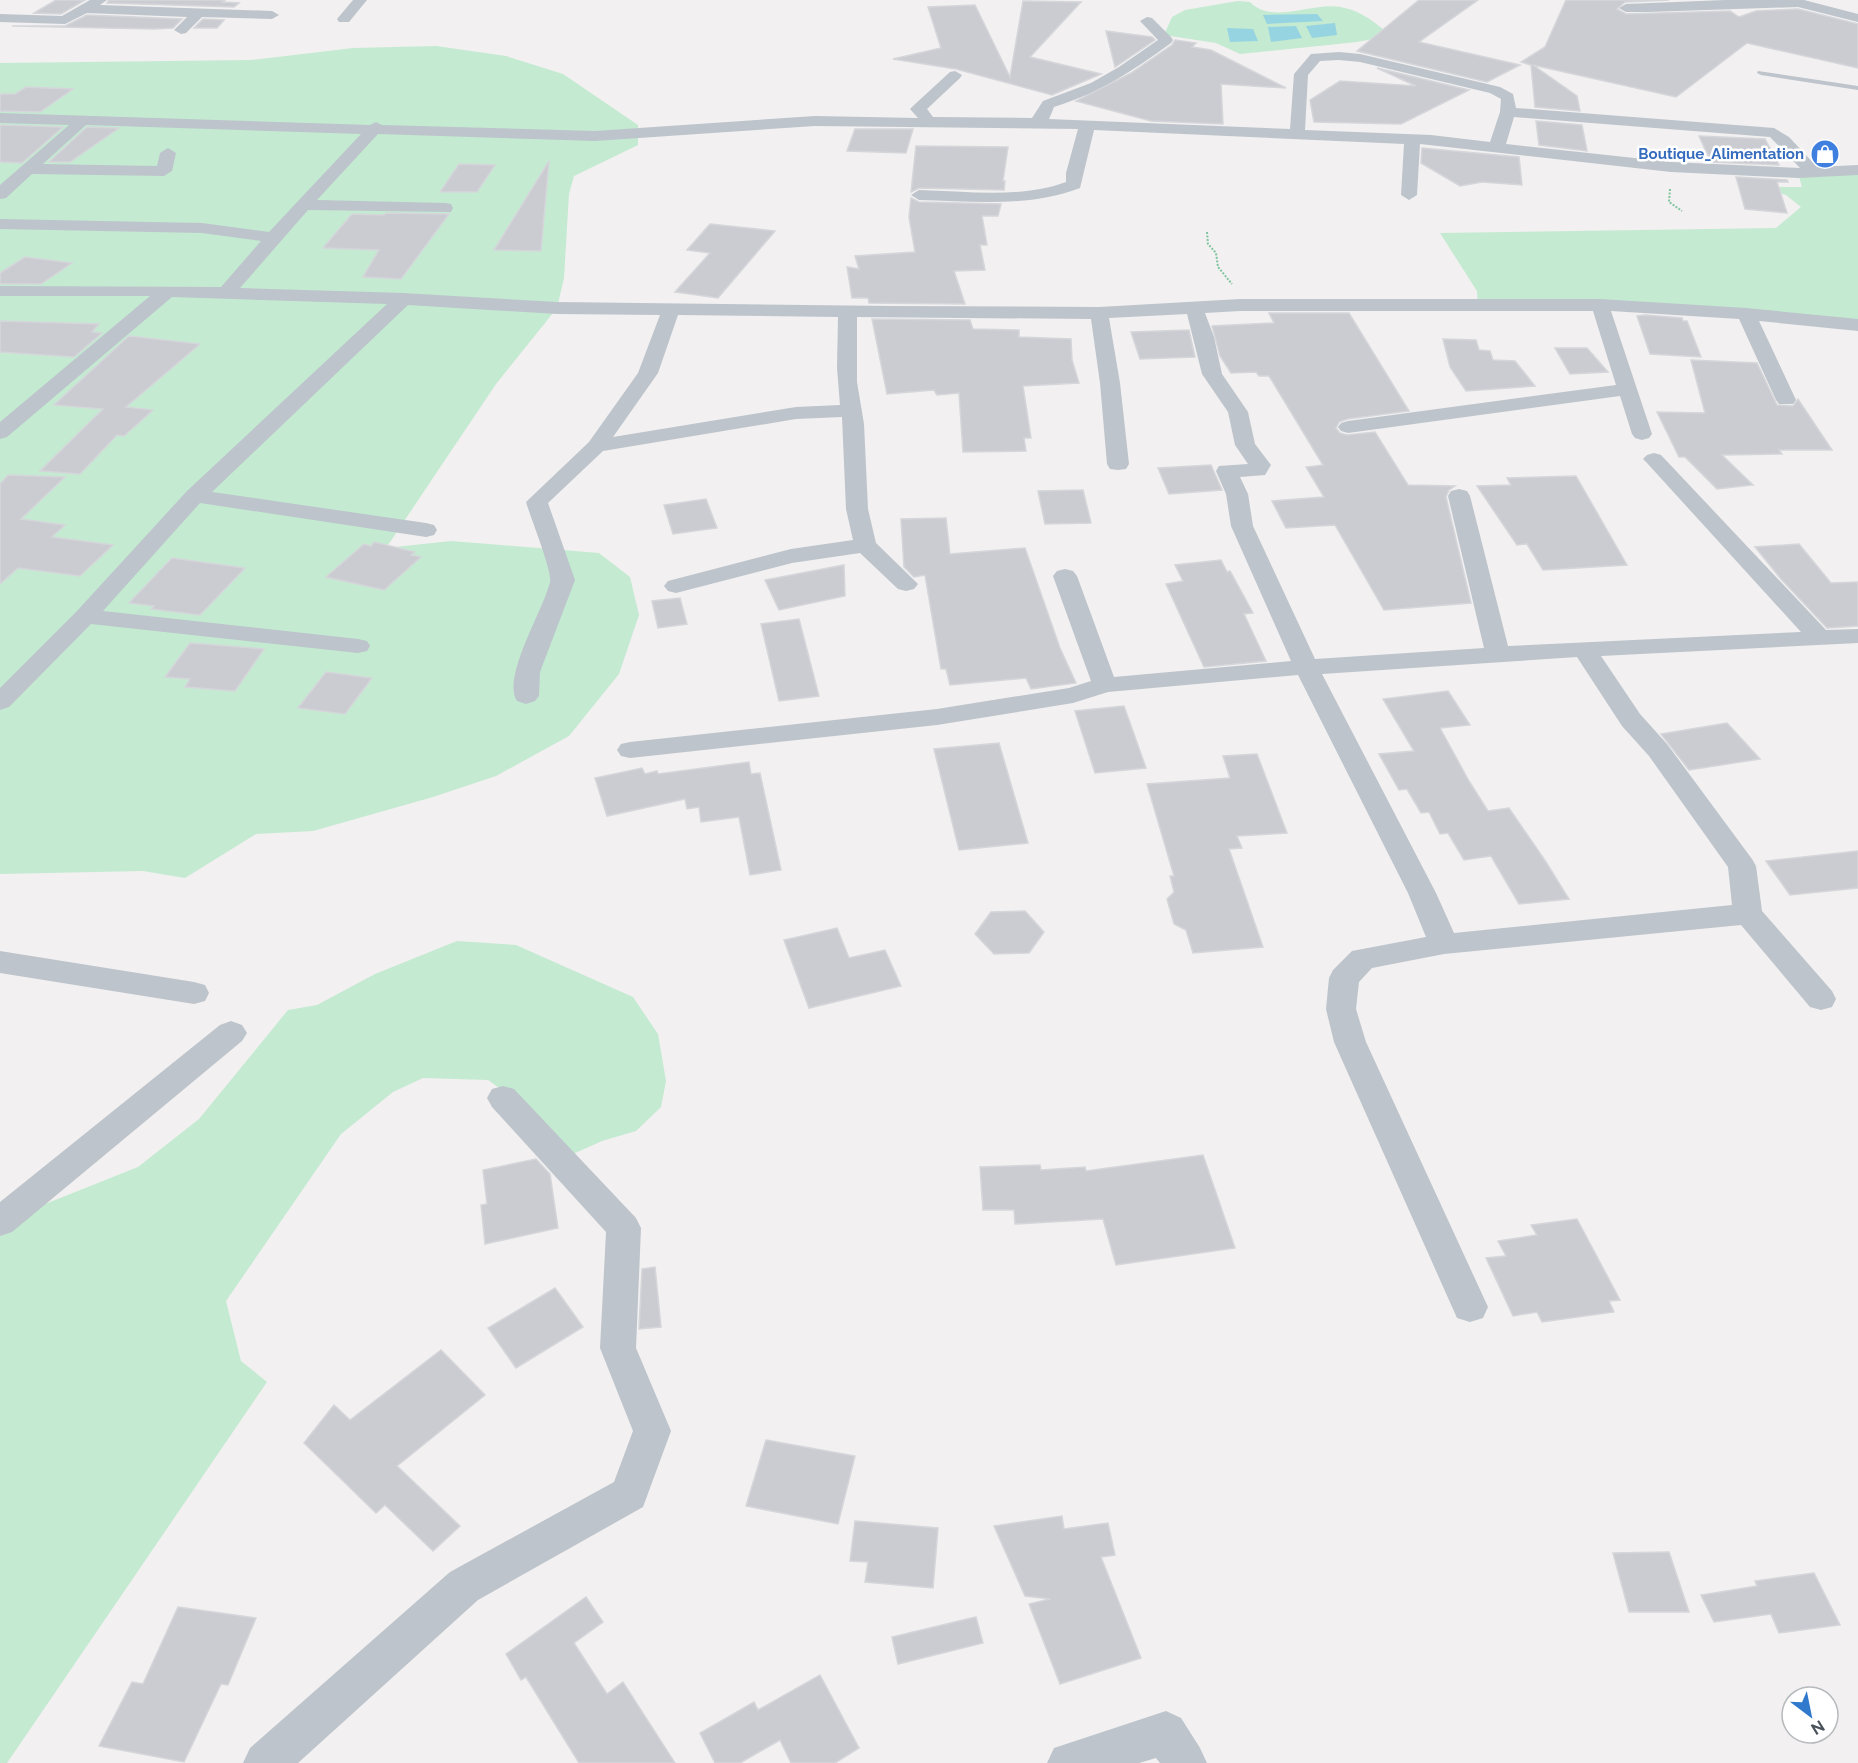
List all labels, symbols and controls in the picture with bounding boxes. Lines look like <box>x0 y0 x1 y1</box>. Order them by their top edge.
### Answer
shop icon: Boutique_Alimentation <box>1809 138 1841 170</box>
place label: Boutique_Alimentation <box>1638 145 1804 163</box>
north arrow <box>1780 1685 1840 1745</box>
text: N <box>1807 1716 1828 1739</box>

